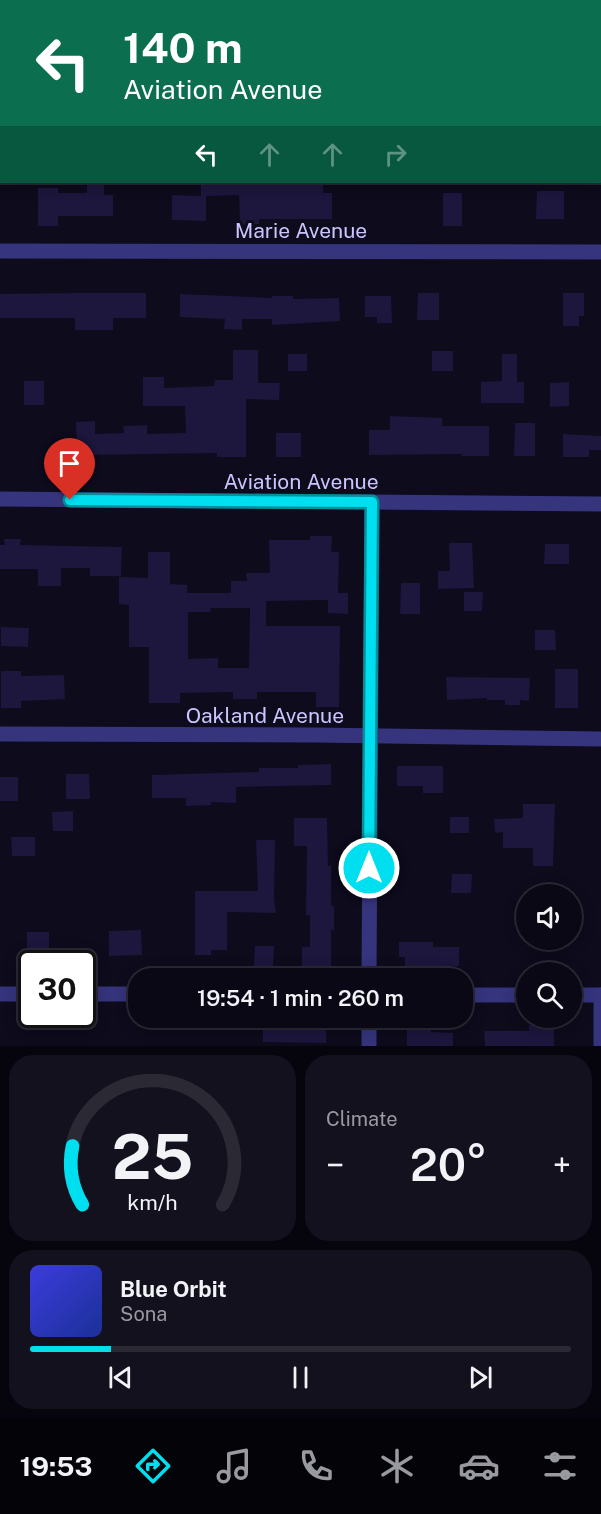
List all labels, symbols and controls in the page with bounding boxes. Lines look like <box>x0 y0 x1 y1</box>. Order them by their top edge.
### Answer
text: 140 m <box>123 23 243 72</box>
icon: left <box>24 24 102 102</box>
text: Aviation Avenue <box>123 73 323 105</box>
icon: left <box>190 138 223 171</box>
icon: ahead <box>253 138 286 171</box>
icon: ahead <box>316 138 349 171</box>
icon: right <box>379 138 412 171</box>
street label: Marie Avenue <box>235 218 367 243</box>
pin <box>44 438 95 500</box>
icon: arrive <box>53 447 86 480</box>
street label: Aviation Avenue <box>223 469 379 494</box>
street label: Oakland Avenue <box>186 703 344 728</box>
position arrow <box>337 836 401 900</box>
map controls <box>516 884 582 1028</box>
button: sound <box>516 884 582 950</box>
speed limit sign: 30 <box>18 950 96 1028</box>
button: search <box>516 962 582 1028</box>
text: 19:54 · 1 min · 260 m <box>197 985 404 1011</box>
text: Climate <box>326 1107 398 1131</box>
text: 25 <box>112 1120 193 1193</box>
text: 20° <box>410 1138 487 1191</box>
text: − <box>326 1146 344 1184</box>
text: + <box>553 1146 571 1184</box>
text: km/h <box>127 1190 178 1215</box>
text: Blue Orbit <box>120 1276 227 1302</box>
text: Sona <box>120 1302 167 1326</box>
icon: previous <box>104 1361 137 1394</box>
icon: pause <box>284 1361 317 1394</box>
icon: next <box>464 1361 497 1394</box>
icon: directions <box>132 1445 174 1487</box>
icon: music <box>213 1445 255 1487</box>
icon: phone <box>295 1445 337 1487</box>
icon: climate <box>376 1445 418 1487</box>
icon: car <box>458 1445 500 1487</box>
icon: filters <box>539 1445 581 1487</box>
text: 19:53 <box>20 1450 93 1482</box>

